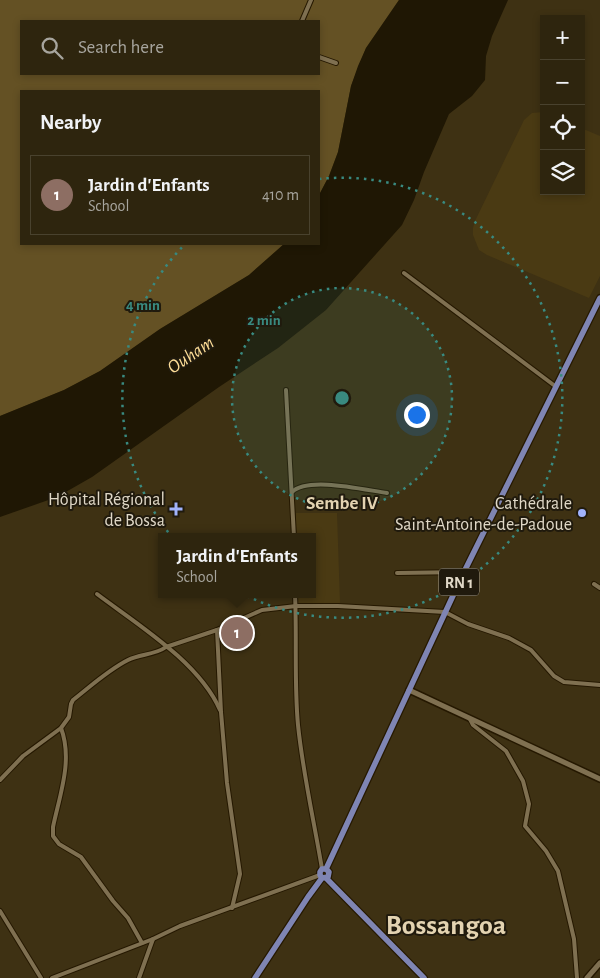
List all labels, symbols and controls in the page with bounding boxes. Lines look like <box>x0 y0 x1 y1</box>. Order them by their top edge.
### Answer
map controls <box>540 15 585 195</box>
button: + <box>540 15 585 60</box>
search box <box>20 20 320 75</box>
icon: search <box>38 34 66 62</box>
text: Search here <box>78 38 164 57</box>
button: − <box>540 60 585 105</box>
button: locate <box>540 105 585 150</box>
text: Nearby <box>40 112 101 133</box>
button: layers <box>540 150 585 195</box>
text: Jardin d'Enfants <box>88 176 210 195</box>
text: 1 <box>54 187 60 203</box>
text: 410 m <box>262 187 299 203</box>
text: School <box>88 198 129 214</box>
text: 4 min <box>126 298 160 313</box>
text: 2 min <box>247 313 281 328</box>
water label: Ouham <box>164 333 217 378</box>
centre of rings <box>333 389 351 407</box>
your location <box>404 402 430 428</box>
place label: Hôpital Régional de Bossa <box>48 491 165 530</box>
district label: Sembe IV <box>306 494 379 513</box>
place label: Cathédrale Saint-Antoine-de-Padoue <box>395 495 572 534</box>
marker: Hôpital Régional de Bossa <box>169 502 183 516</box>
marker: Cathédrale Saint-Antoine-de-Padoue <box>576 507 588 519</box>
popup <box>158 533 316 598</box>
text: Jardin d'Enfants <box>176 547 298 566</box>
road number: RN 1 <box>439 568 479 596</box>
text: School <box>176 569 218 585</box>
pin: 1 <box>221 614 253 652</box>
district label: Bossangoa <box>386 912 506 940</box>

